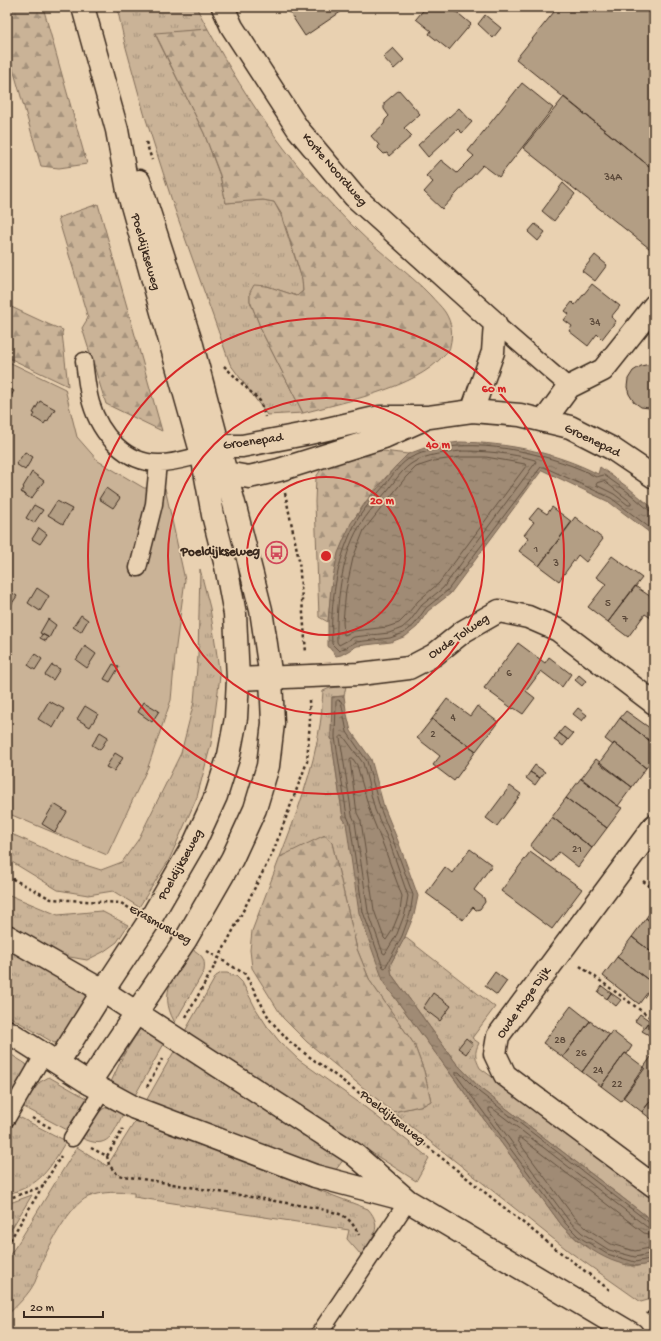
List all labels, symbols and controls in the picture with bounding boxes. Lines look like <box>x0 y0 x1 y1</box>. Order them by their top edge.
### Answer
street label: Korte Noordweg <box>298 130 370 210</box>
house number: 34A <box>603 172 622 184</box>
street label: Poeldijkseweg <box>127 211 163 292</box>
house number: 34 <box>589 317 601 329</box>
text: 60 m <box>482 383 507 397</box>
street label: Groenepad <box>562 421 624 462</box>
street label: Groenepad <box>222 430 285 454</box>
text: 40 m <box>425 439 450 453</box>
text: 20 m <box>370 495 395 509</box>
bus stop icon: Poeldijkseweg <box>263 539 289 565</box>
house number: 1 <box>533 544 538 556</box>
place label: Poeldijkseweg <box>180 545 261 560</box>
centre of rings <box>319 549 333 563</box>
house number: 3 <box>552 558 559 570</box>
house number: 5 <box>605 598 611 610</box>
street label: Oude Tolweg <box>426 611 492 663</box>
house number: 7 <box>621 614 628 626</box>
house number: 6 <box>506 668 512 680</box>
house number: 4 <box>450 712 456 724</box>
house number: 2 <box>430 729 436 741</box>
street label: Poeldijkseweg <box>155 827 207 904</box>
house number: 21 <box>572 844 582 856</box>
street label: Erasmusweg <box>126 902 194 948</box>
street label: Oude Hoge Dijk <box>494 963 555 1042</box>
house number: 28 <box>554 1035 566 1047</box>
house number: 26 <box>576 1048 587 1060</box>
house number: 24 <box>593 1065 604 1077</box>
house number: 22 <box>612 1079 623 1091</box>
street label: Poeldijkseweg <box>355 1087 428 1148</box>
scale bar <box>24 1293 103 1319</box>
text: 20 m <box>30 1302 55 1316</box>

